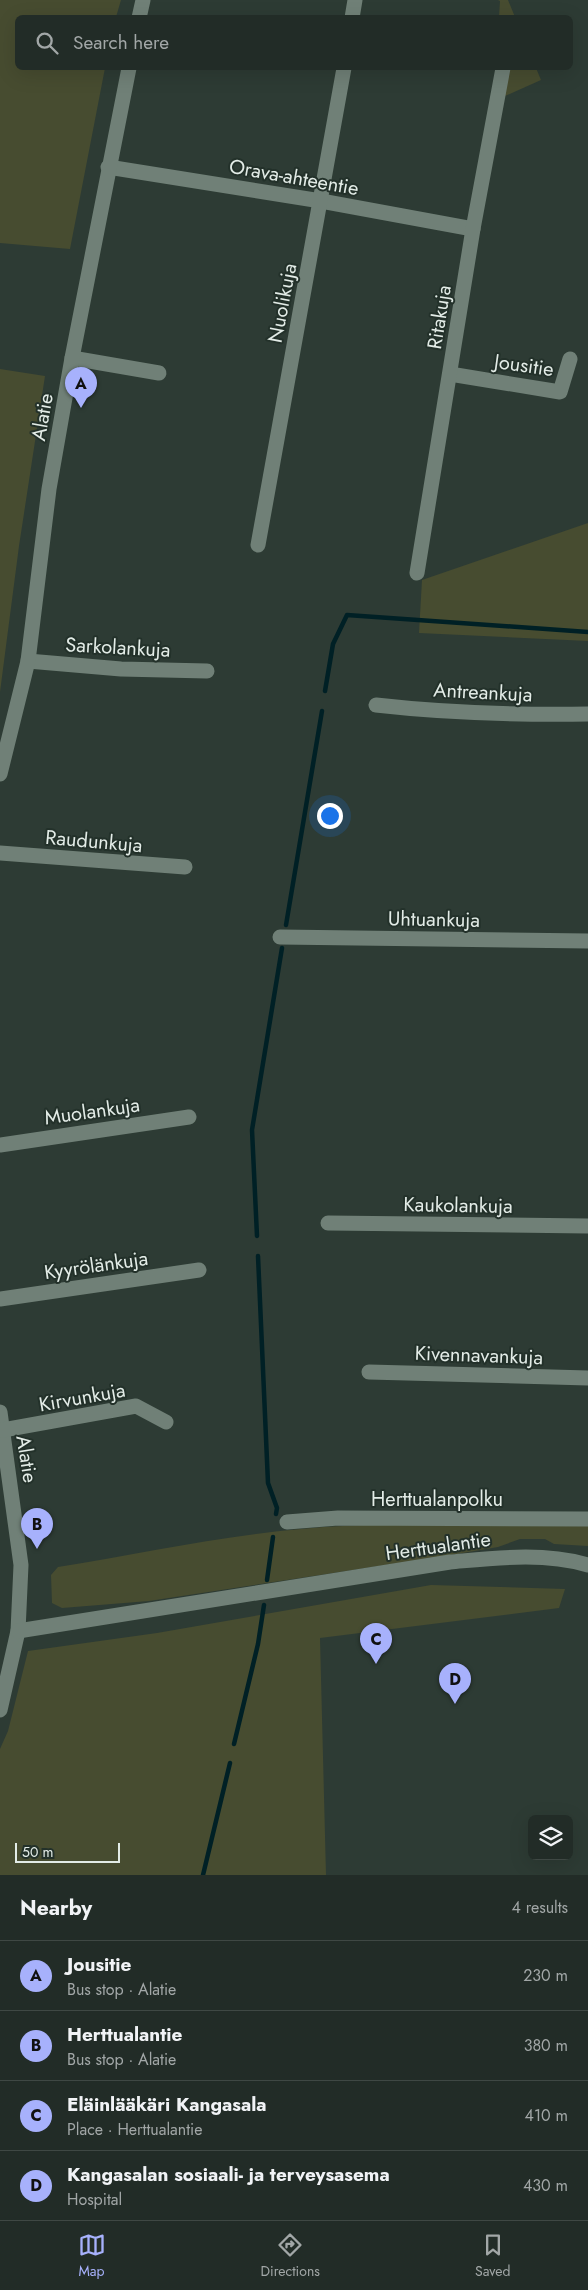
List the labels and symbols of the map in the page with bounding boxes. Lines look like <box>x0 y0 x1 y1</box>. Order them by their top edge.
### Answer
street label: Orava-ahteentie <box>227 152 361 203</box>
street label: Nuolikuja <box>261 261 304 345</box>
street label: Ritakuja <box>420 283 459 351</box>
street label: Jousitie <box>489 347 556 384</box>
pin: A <box>65 367 97 408</box>
street label: Alatie <box>24 391 61 443</box>
street label: Sarkolankuja <box>65 630 171 665</box>
street label: Antreankuja <box>433 675 533 710</box>
your location <box>317 803 343 829</box>
street label: Raudunkuja <box>44 823 144 860</box>
street label: Uhtuankuja <box>388 904 480 935</box>
street label: Muolankuja <box>42 1090 142 1133</box>
street label: Kaukolankuja <box>403 1190 513 1221</box>
street label: Kyyrölänkuja <box>42 1244 150 1287</box>
street label: Kivennavankuja <box>414 1339 544 1372</box>
street label: Kirvunkuja <box>36 1376 128 1419</box>
street label: Alatie <box>8 1433 45 1485</box>
street label: Herttualanpolku <box>371 1485 503 1514</box>
pin: B <box>21 1508 53 1549</box>
street label: Herttualantie <box>383 1525 493 1568</box>
pin: C <box>360 1623 392 1664</box>
pin: D <box>439 1663 471 1704</box>
scale bar <box>15 1840 120 1863</box>

